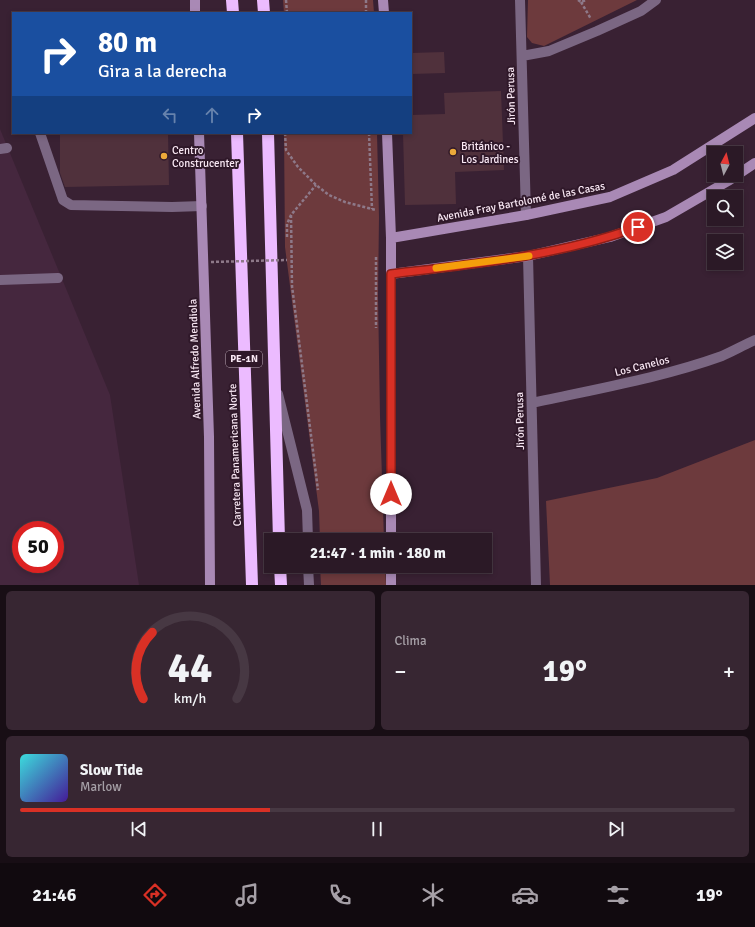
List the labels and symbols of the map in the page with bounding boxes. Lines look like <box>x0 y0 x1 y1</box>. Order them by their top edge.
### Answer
street label: Jirón Perusa <box>504 67 518 125</box>
place label: Británico - Los Jardines <box>461 140 519 166</box>
place label: Centro Construcenter <box>172 144 239 170</box>
north arrow <box>707 146 743 182</box>
marker: Británico - Los Jardines <box>448 147 458 157</box>
marker: Centro Construcenter <box>159 151 169 161</box>
street label: Avenida Fray Bartolomé de las Casas <box>436 179 606 225</box>
pin <box>621 210 655 244</box>
street label: Avenida Alfredo Mendiola <box>186 298 204 419</box>
road number: PE-1N <box>226 351 262 367</box>
street label: Los Canelos <box>613 353 671 379</box>
street label: Carretera Panamericana Norte <box>226 383 244 527</box>
street label: Jirón Perusa <box>513 392 527 450</box>
position arrow <box>370 473 412 515</box>
speed limit sign: 50 <box>12 521 64 573</box>

